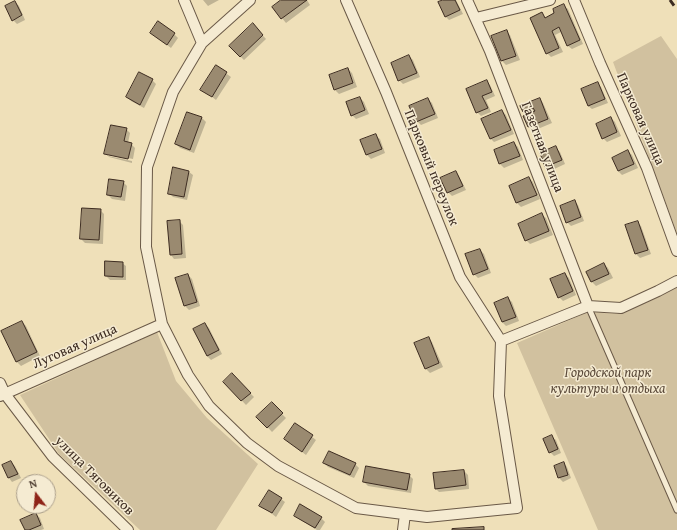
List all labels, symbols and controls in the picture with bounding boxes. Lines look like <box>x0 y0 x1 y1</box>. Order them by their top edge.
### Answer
street label: Парковая улица <box>612 70 668 168</box>
street label: Газетная улица <box>517 99 567 195</box>
street label: Парковый переулок <box>400 108 462 228</box>
street label: Луговая улица <box>30 321 120 373</box>
park label: Городской парк культуры и отдыха <box>551 365 665 398</box>
street label: улица Тяговиков <box>51 433 137 519</box>
north arrow <box>16 474 56 514</box>
text: N <box>27 475 39 492</box>

